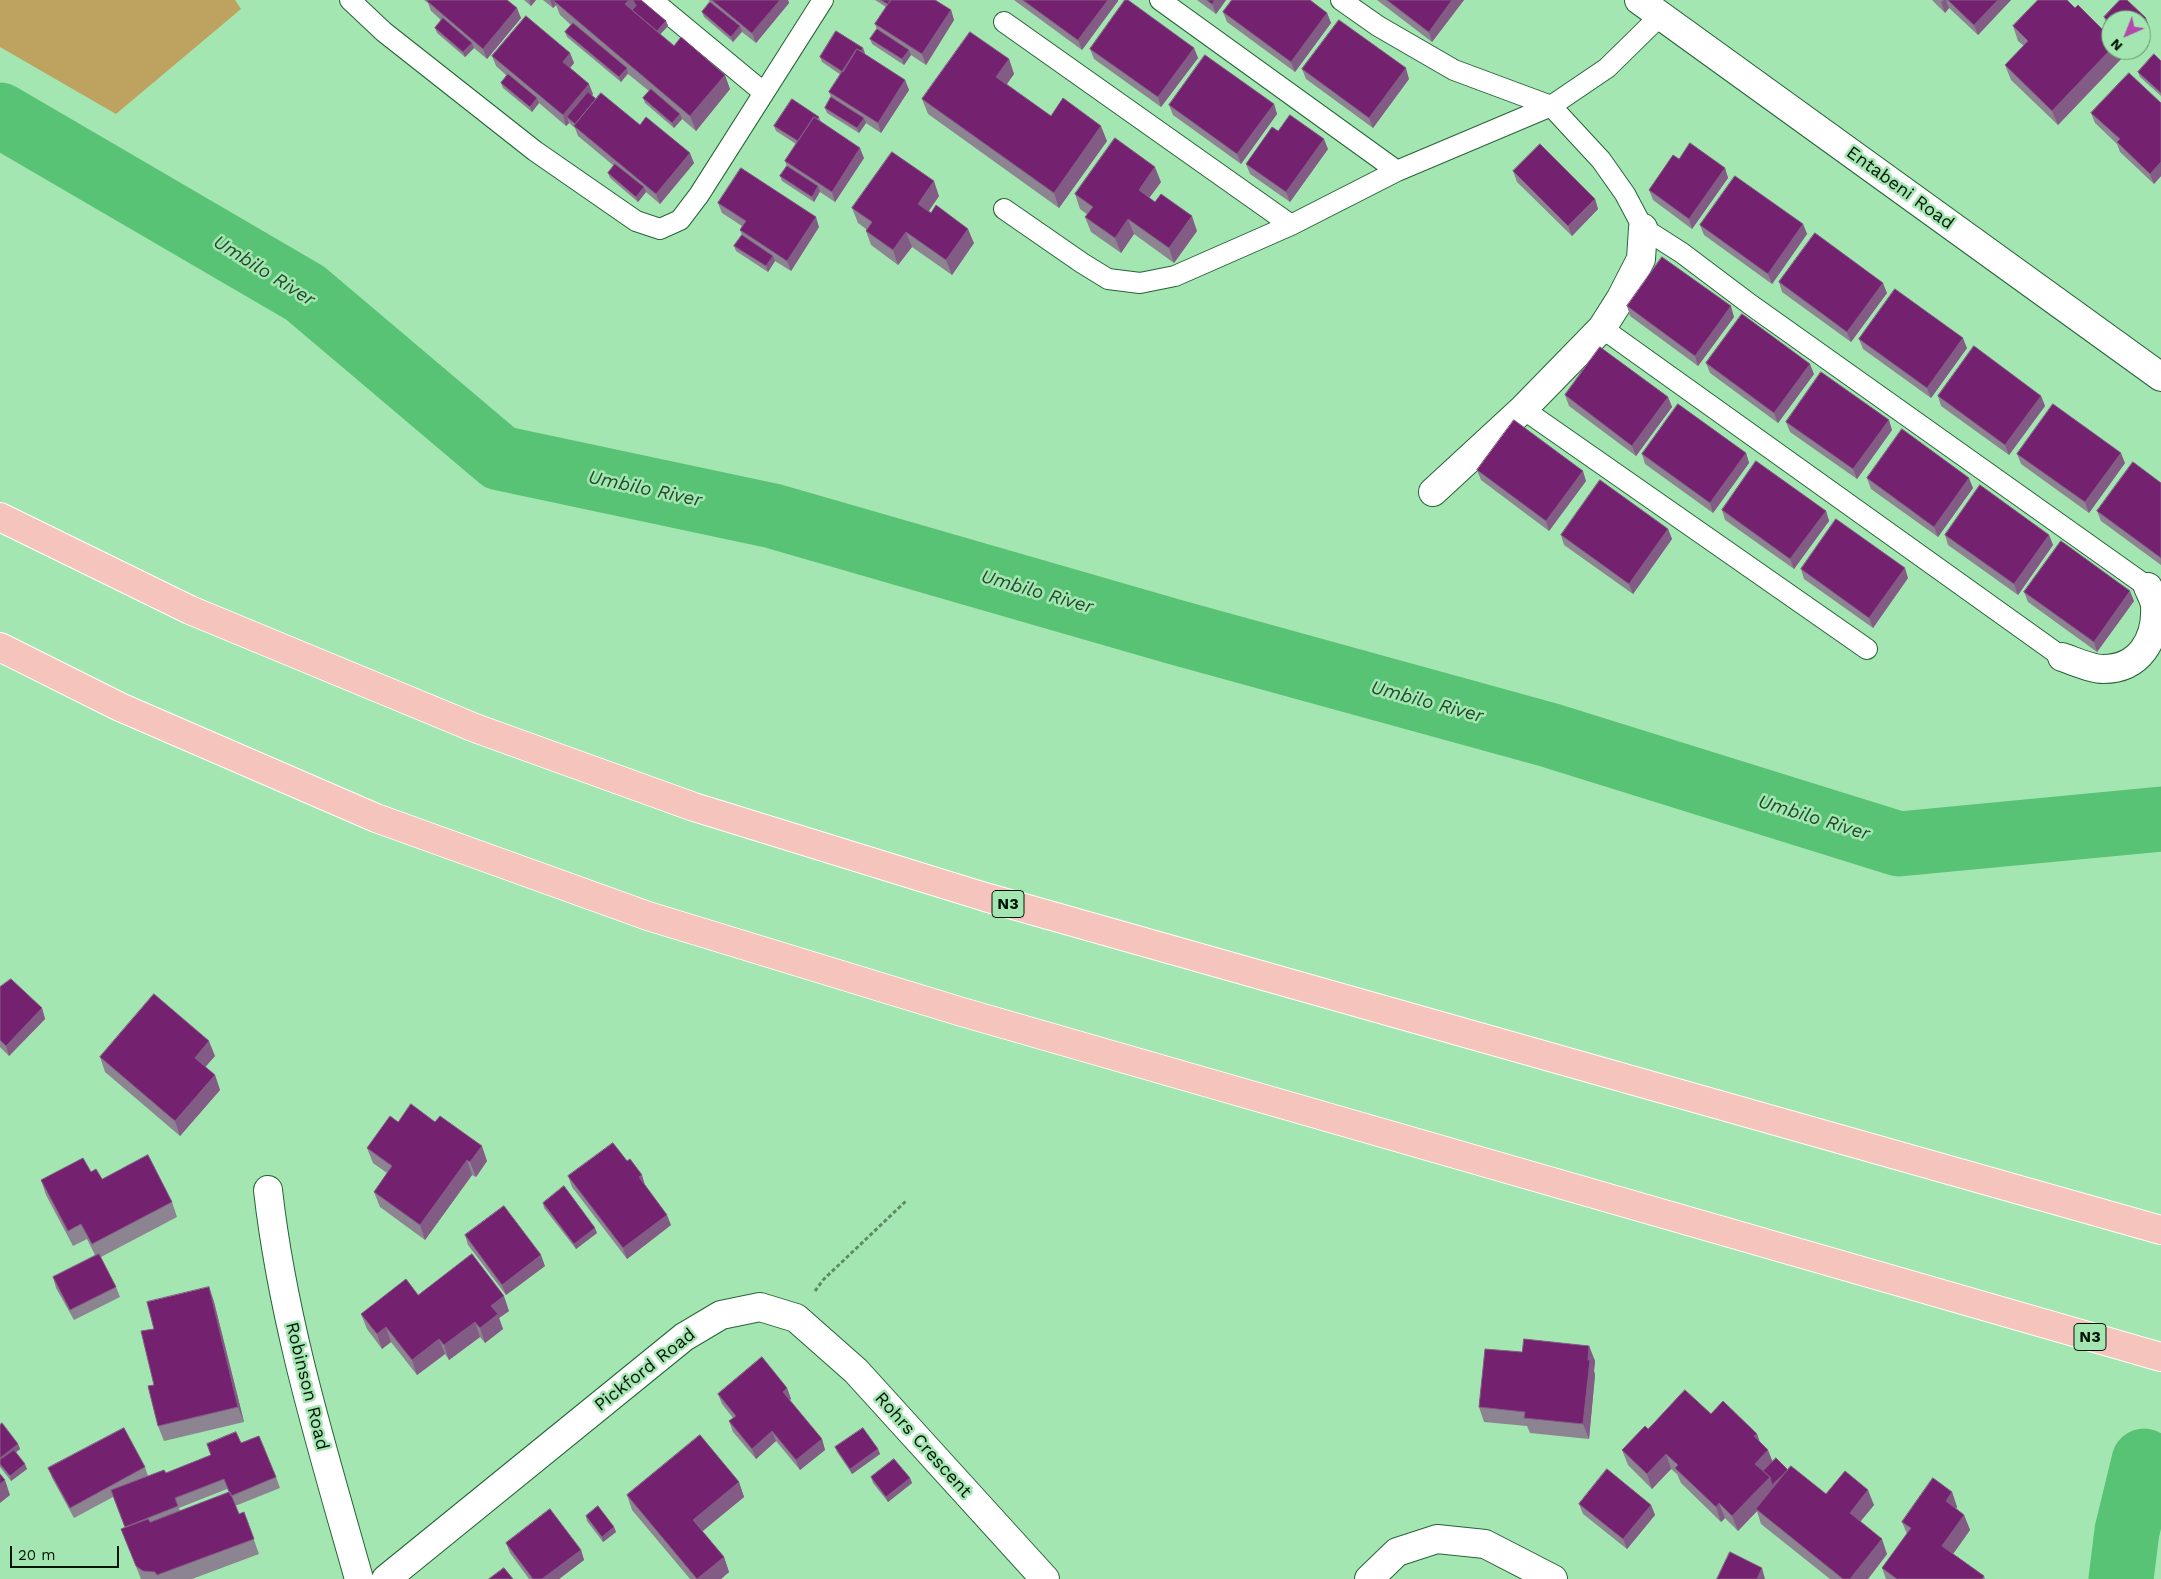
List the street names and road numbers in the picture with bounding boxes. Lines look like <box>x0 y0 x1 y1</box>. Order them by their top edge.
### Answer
street label: Entabeni Road <box>1842 142 1958 234</box>
road number: N3 <box>992 891 1024 918</box>
street label: Robinson Road <box>281 1320 333 1452</box>
street label: Pickford Road <box>590 1324 700 1416</box>
road number: N3 <box>2074 1324 2106 1350</box>
street label: Rohrs Crescent <box>870 1388 976 1502</box>

